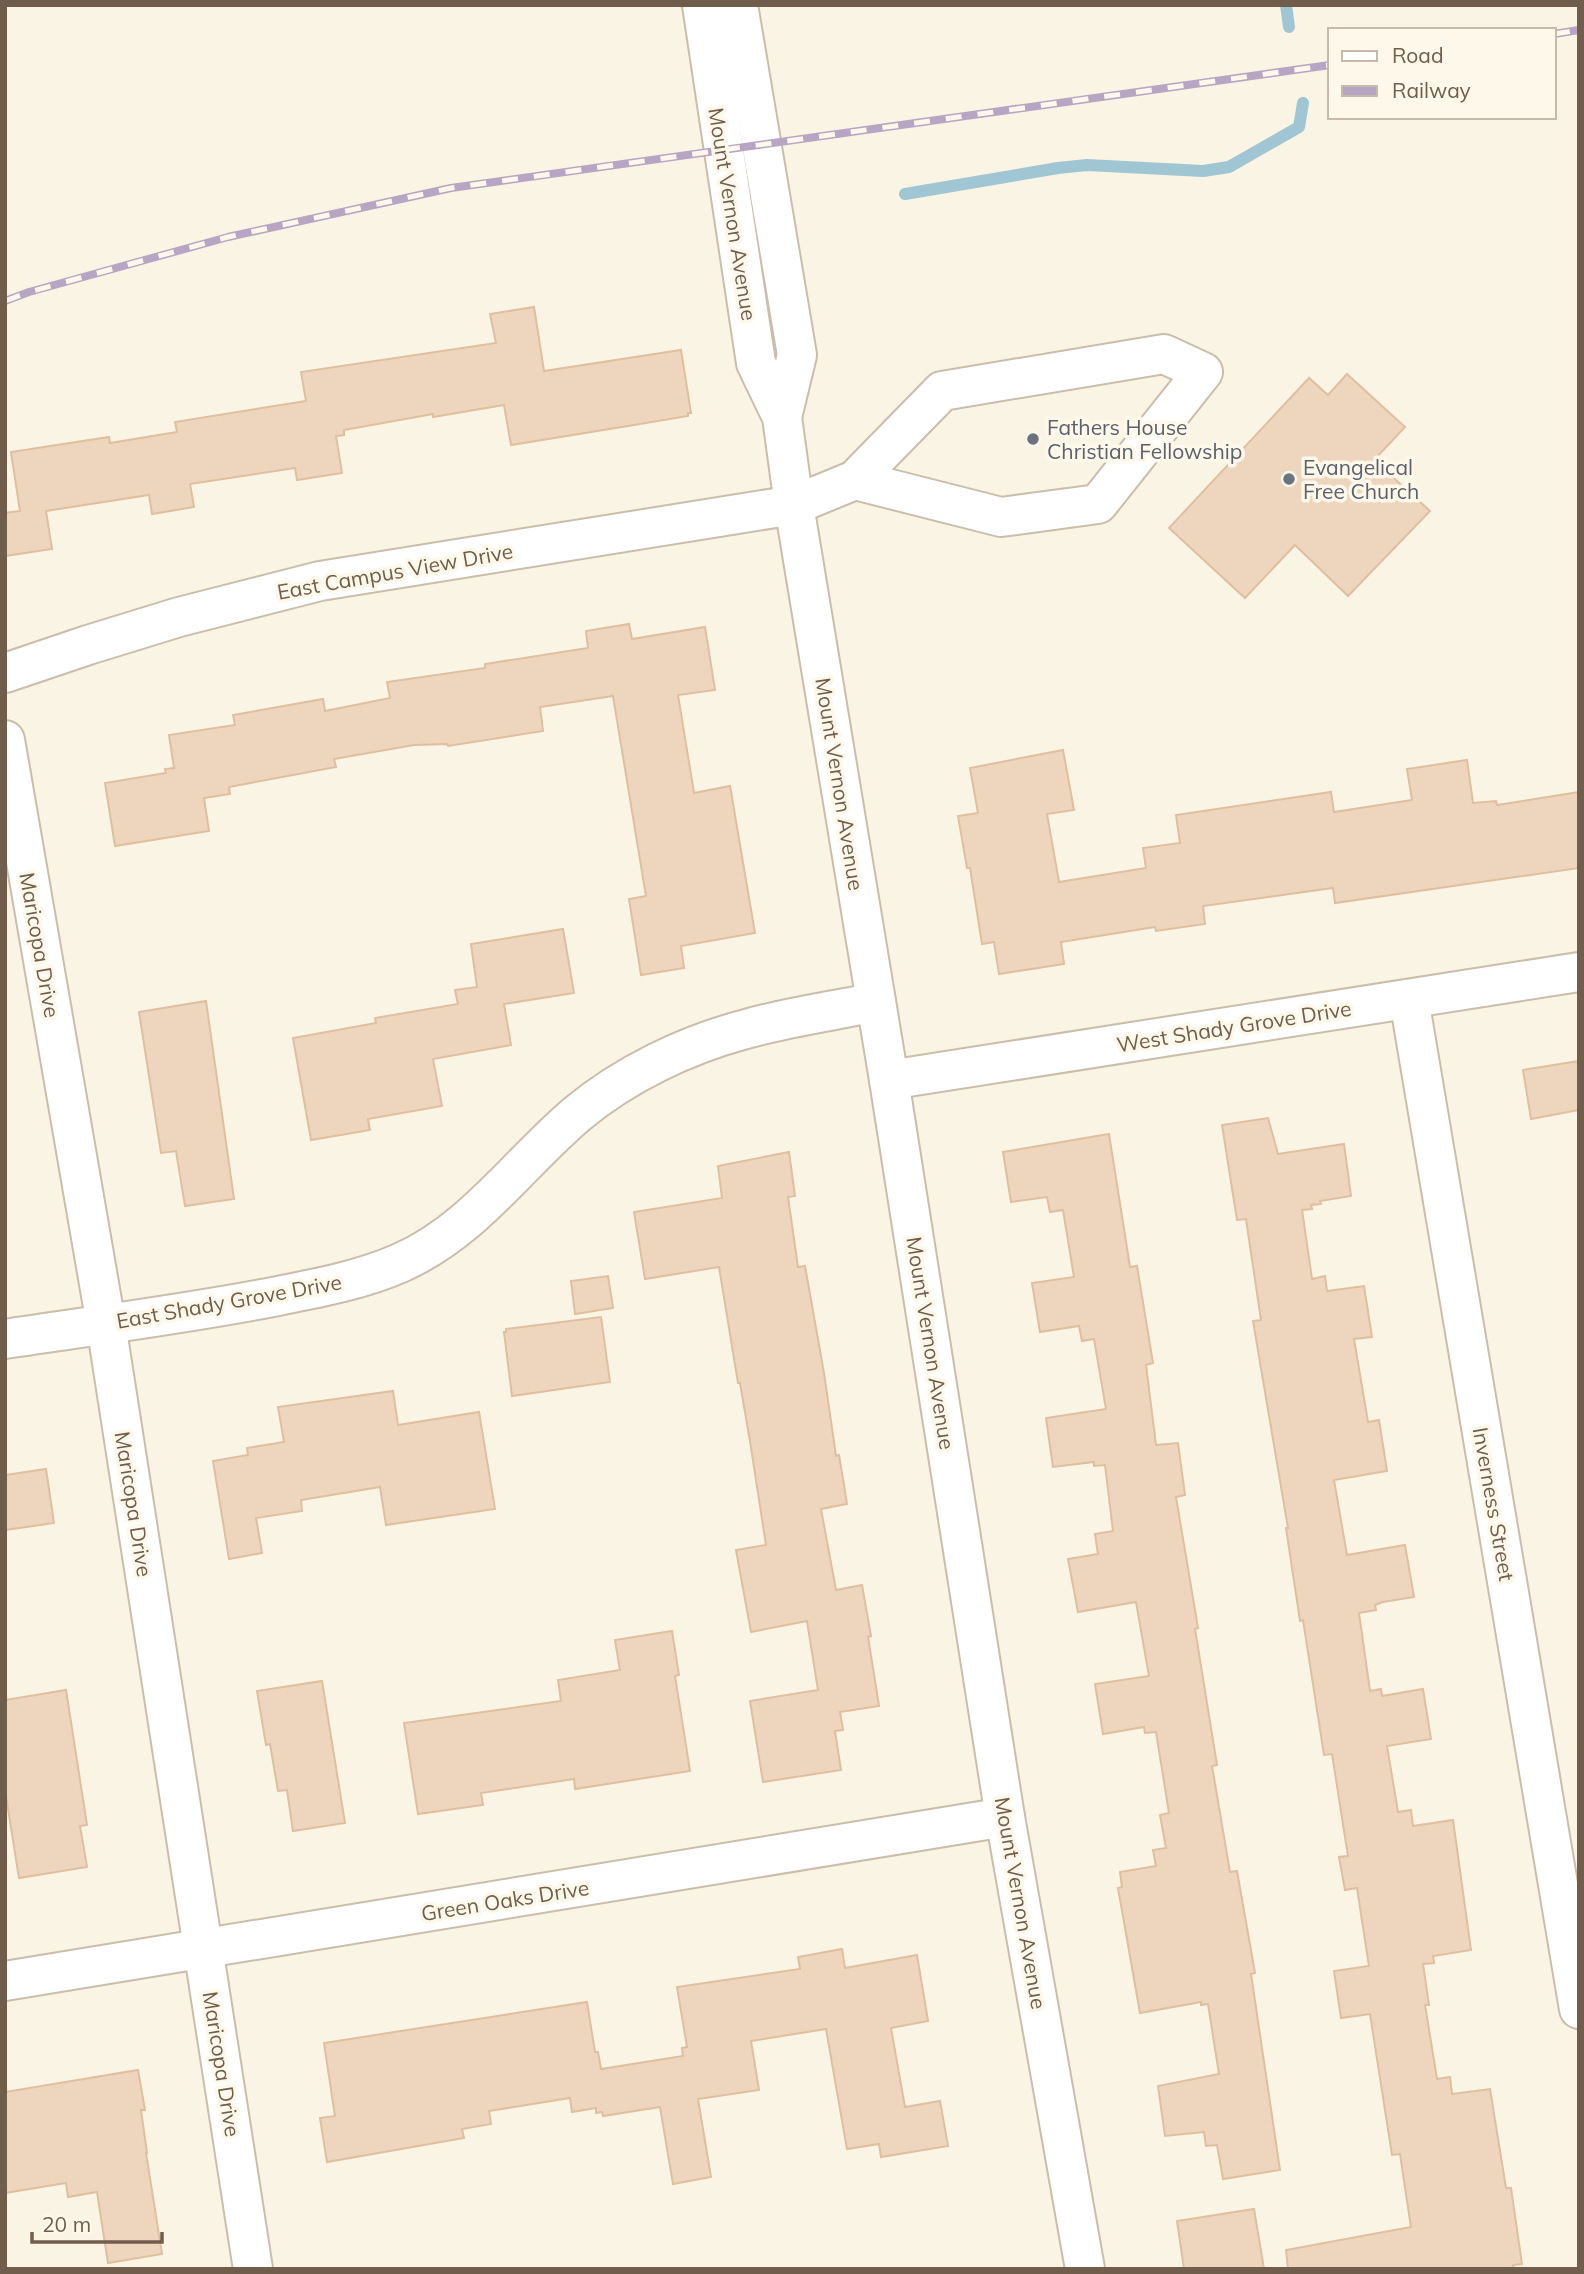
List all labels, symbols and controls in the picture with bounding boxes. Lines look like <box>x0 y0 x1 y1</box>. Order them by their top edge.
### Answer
legend <box>1328 28 1556 119</box>
text: Road <box>1392 42 1443 68</box>
text: Railway <box>1392 77 1471 103</box>
street label: Mount Vernon Avenue <box>703 106 763 322</box>
place label: Fathers House Christian Fellowship <box>1047 414 1242 464</box>
marker: Fathers House Christian Fellowship <box>1025 431 1041 447</box>
place label: Evangelical Free Church <box>1303 454 1419 504</box>
marker: Evangelical Free Church <box>1281 471 1297 487</box>
street label: East Campus View Drive <box>275 537 515 605</box>
street label: Mount Vernon Avenue <box>810 676 870 892</box>
street label: Maricopa Drive <box>14 870 66 1020</box>
street label: West Shady Grove Drive <box>1115 995 1353 1057</box>
street label: Mount Vernon Avenue <box>901 1235 961 1451</box>
street label: East Shady Grove Drive <box>114 1268 344 1334</box>
street label: Inverness Street <box>1468 1425 1520 1583</box>
street label: Maricopa Drive <box>110 1429 158 1579</box>
street label: Mount Vernon Avenue <box>990 1795 1052 2011</box>
street label: Green Oaks Drive <box>419 1874 591 1926</box>
street label: Maricopa Drive <box>198 1989 246 2139</box>
scale bar <box>32 2200 161 2244</box>
text: 20 m <box>42 2211 91 2237</box>

